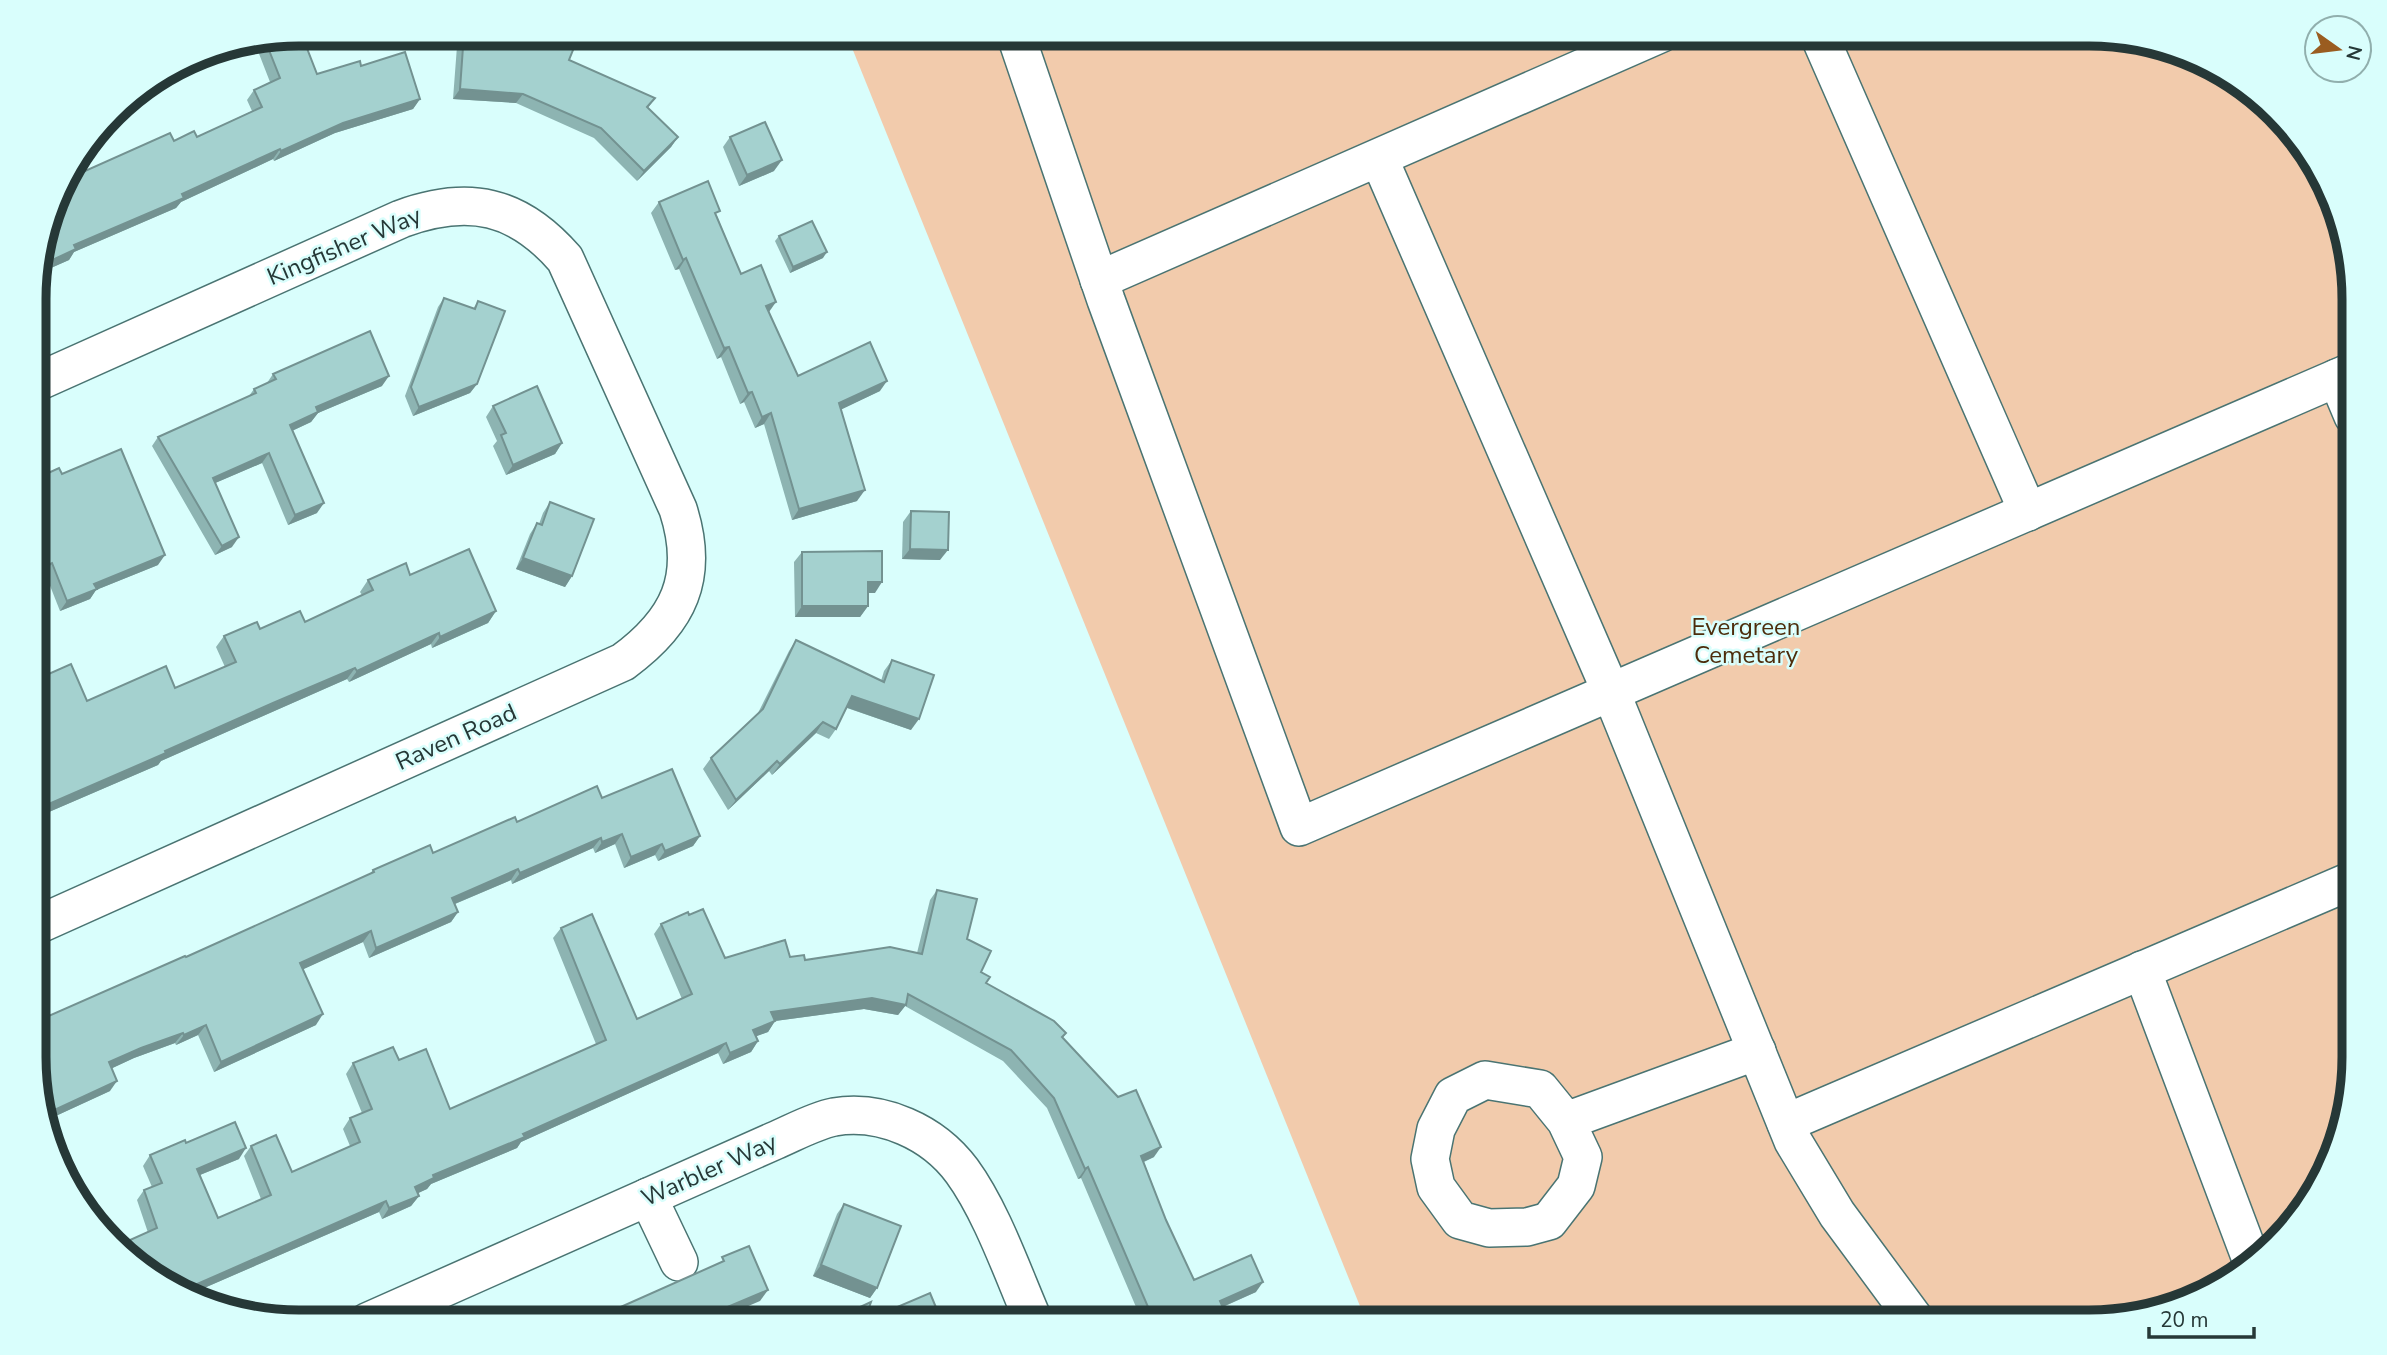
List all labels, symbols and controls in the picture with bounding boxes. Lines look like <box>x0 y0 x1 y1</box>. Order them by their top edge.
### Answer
north arrow <box>2303 14 2373 84</box>
text: N <box>2339 43 2368 63</box>
street label: Kingfisher Way <box>262 199 427 293</box>
park label: Evergreen Cemetary <box>1692 611 1800 671</box>
street label: Raven Road <box>390 696 522 778</box>
street label: Warbler Way <box>636 1126 782 1214</box>
scale bar <box>2149 1296 2254 1340</box>
text: 20 m <box>2160 1306 2209 1334</box>

